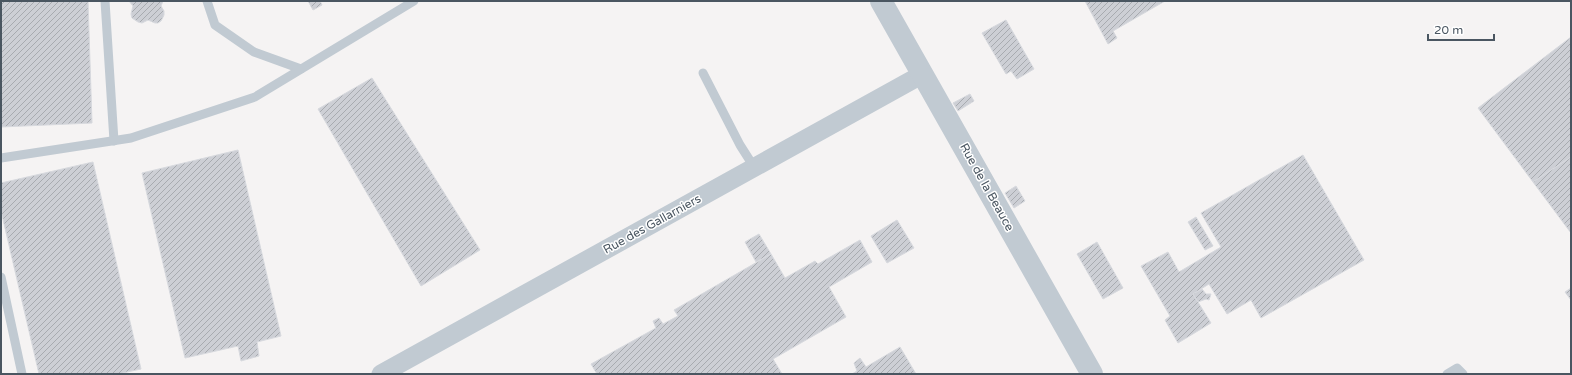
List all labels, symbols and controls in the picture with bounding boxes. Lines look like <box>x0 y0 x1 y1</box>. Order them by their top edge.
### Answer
scale bar <box>1428 16 1494 42</box>
text: 20 m <box>1434 23 1463 37</box>
street label: Rue de la Beauce <box>957 141 1017 234</box>
street label: Rue des Gallarniers <box>601 191 704 257</box>

